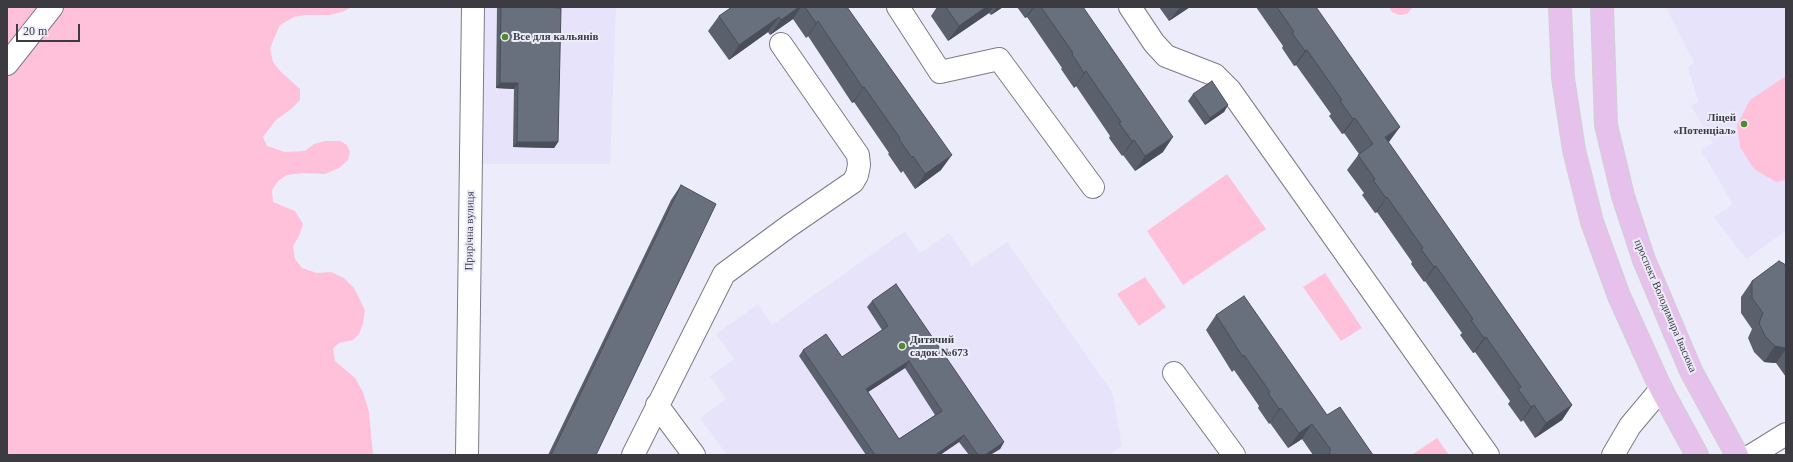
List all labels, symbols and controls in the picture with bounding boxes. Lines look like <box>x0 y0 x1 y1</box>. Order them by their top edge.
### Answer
scale bar <box>18 16 82 42</box>
text: 20 m <box>23 24 47 38</box>
place label: Все для кальянів <box>513 30 598 44</box>
marker: Все для кальянів <box>500 32 510 42</box>
place label: Ліцей «Потенціал» <box>1673 111 1736 137</box>
marker: Ліцей «Потенціал» <box>1739 119 1749 129</box>
street label: Прирічна вулиця <box>463 191 477 271</box>
street label: проспект Володимира Івасюка <box>1631 238 1699 374</box>
place label: Дитячий садок №673 <box>910 333 968 359</box>
marker: Дитячий садок №673 <box>897 341 907 351</box>

